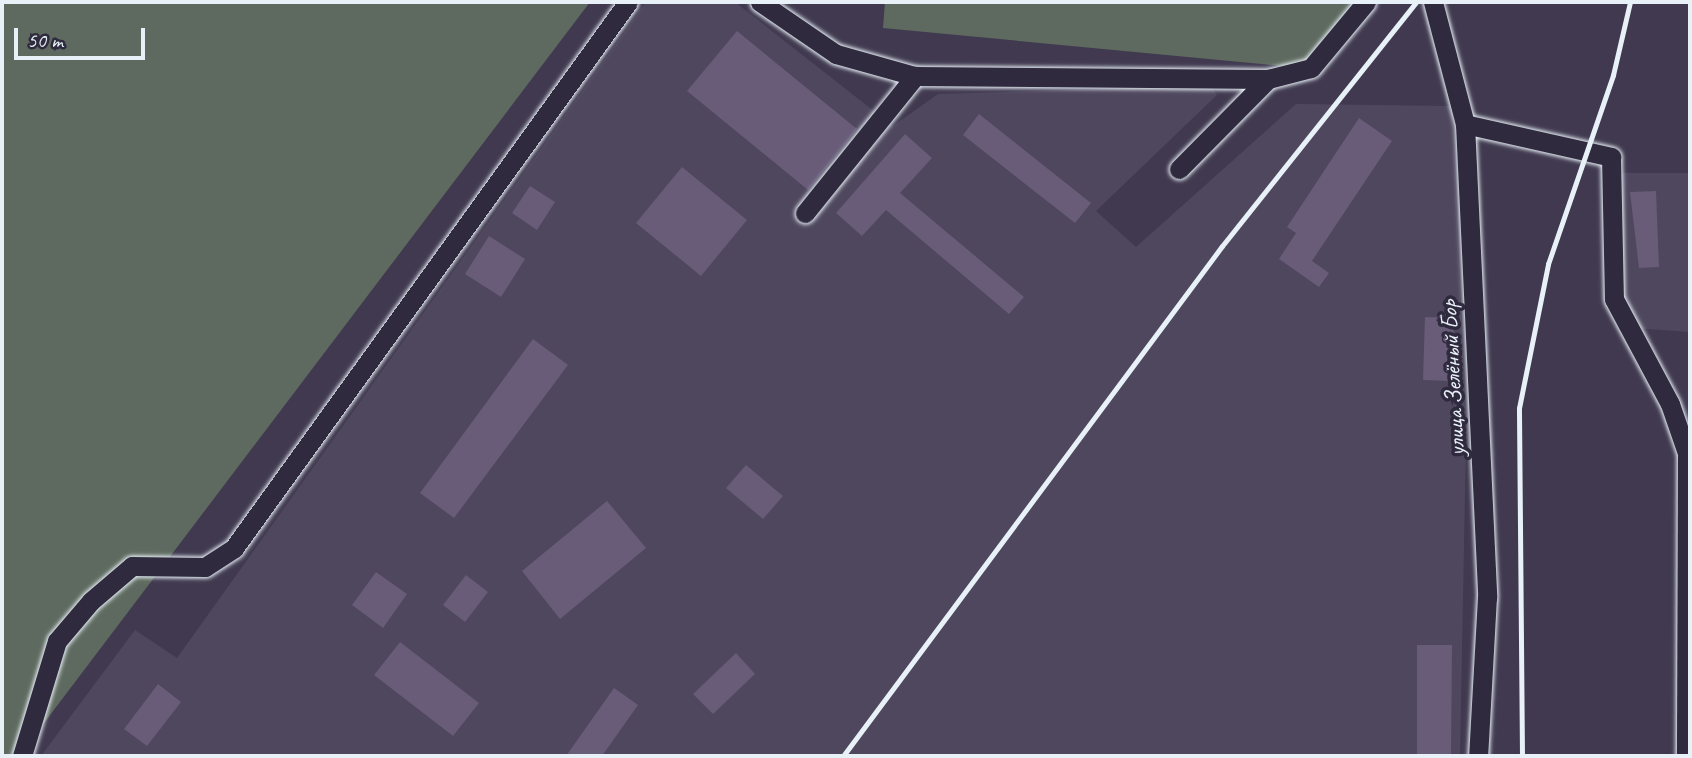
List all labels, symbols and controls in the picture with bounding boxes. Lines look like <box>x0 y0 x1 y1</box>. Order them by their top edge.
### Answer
scale bar <box>18 14 149 58</box>
text: 50 m <box>27 27 63 53</box>
street label: улица Зелёный Бор <box>1435 299 1471 457</box>

